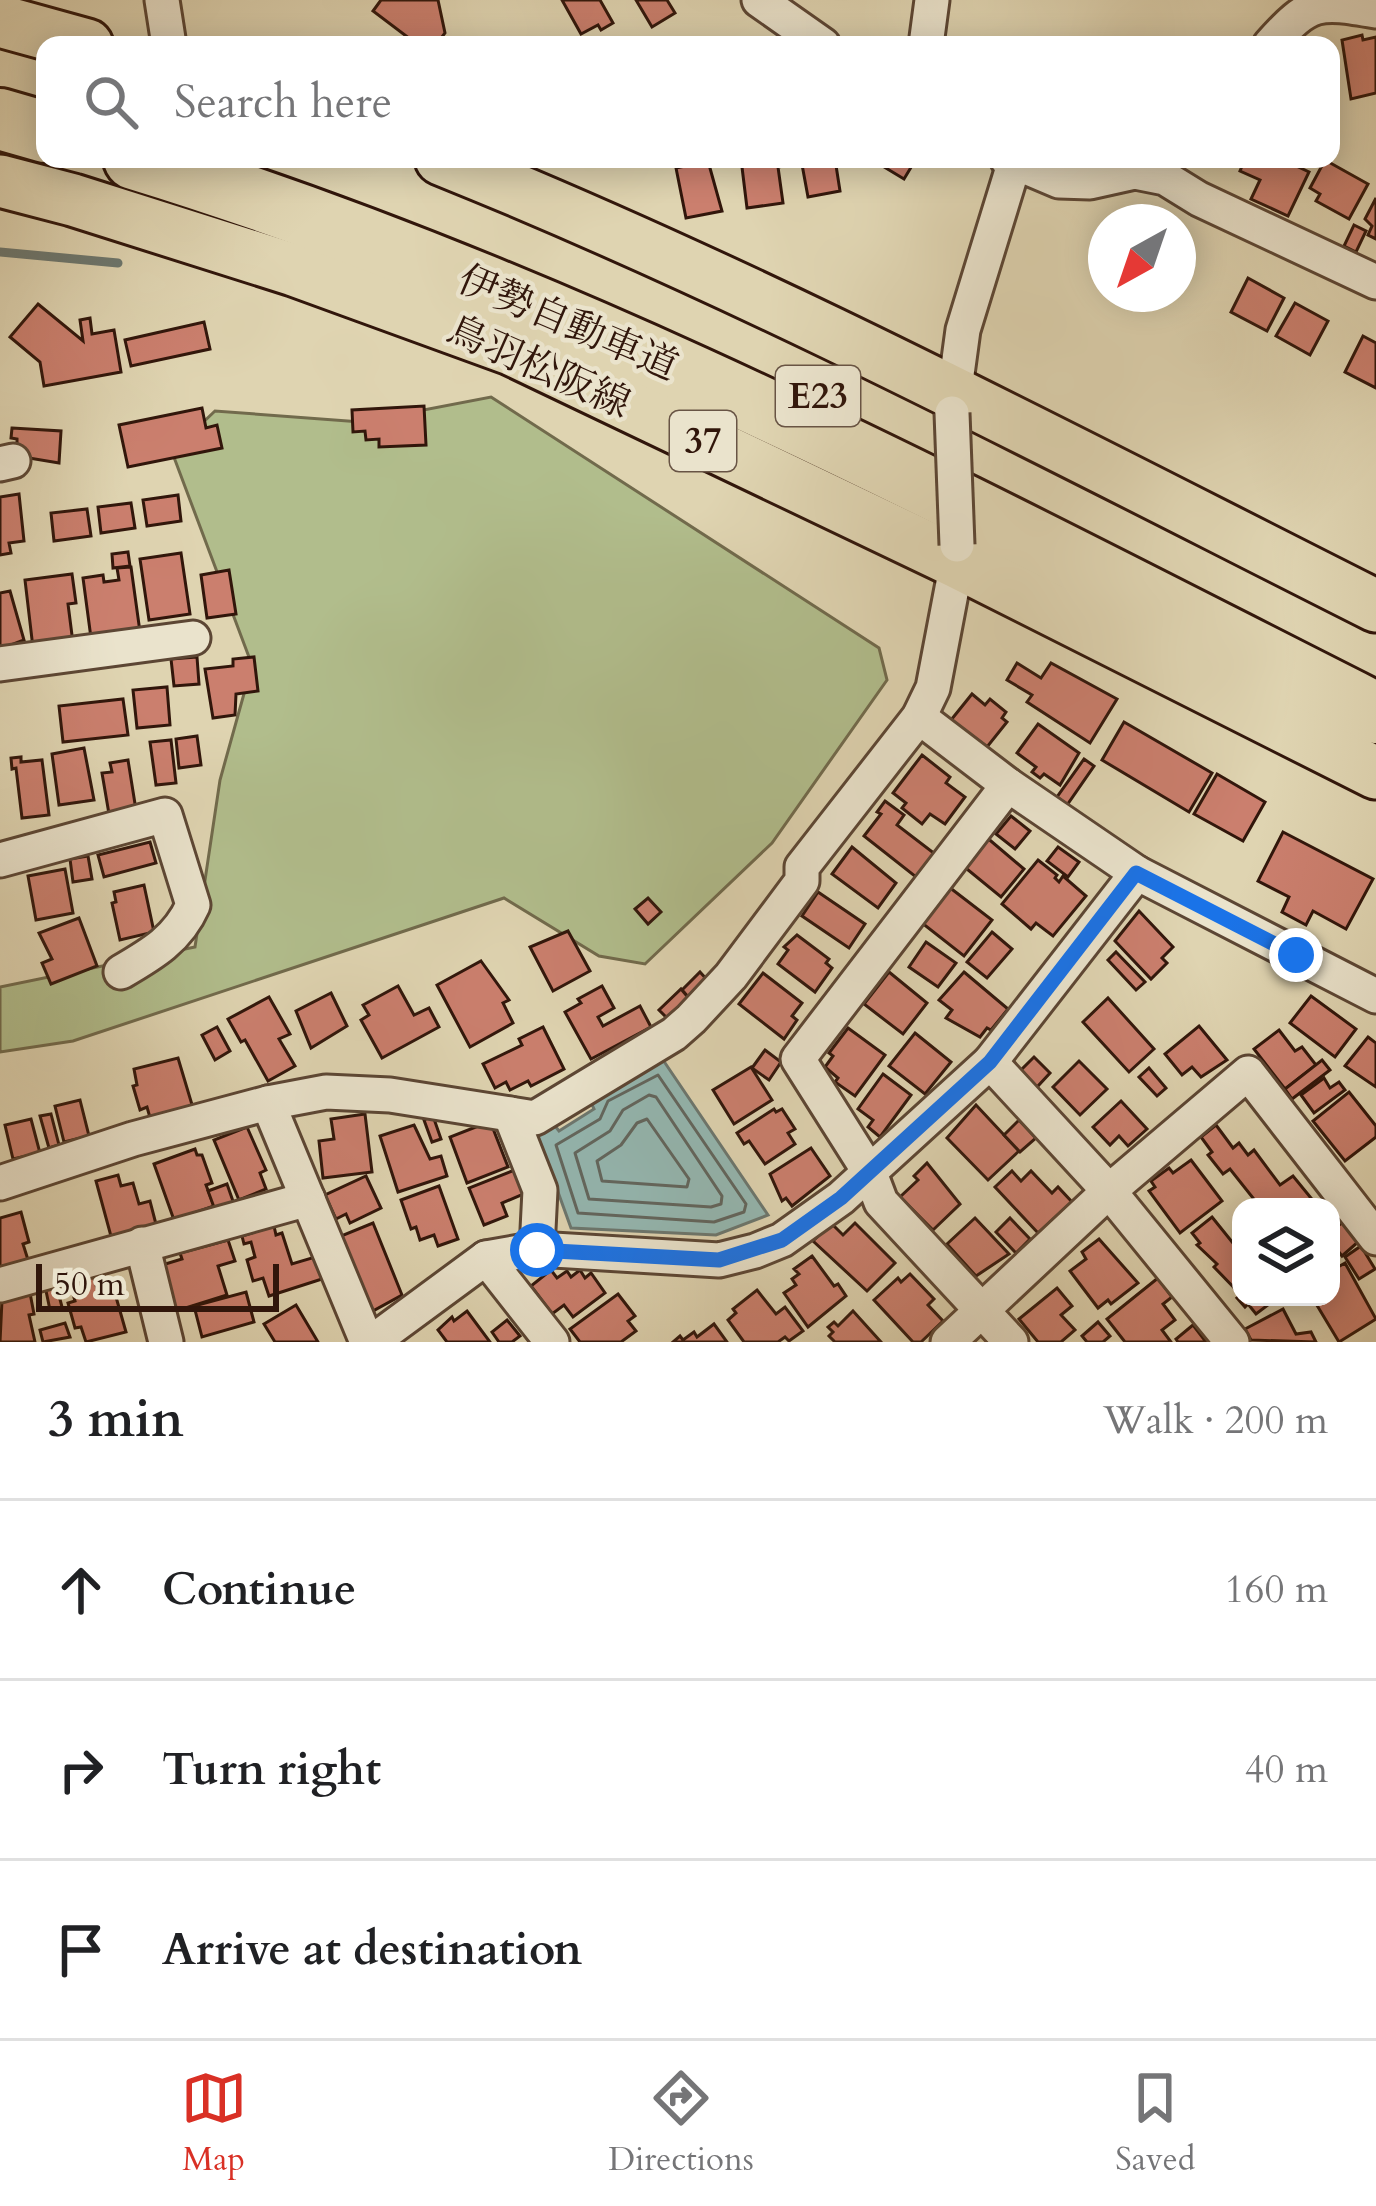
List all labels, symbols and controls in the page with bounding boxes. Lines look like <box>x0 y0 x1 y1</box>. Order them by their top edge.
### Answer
search box <box>36 36 1340 168</box>
icon: search <box>78 69 144 135</box>
text: Search here <box>174 72 392 133</box>
north arrow <box>1088 204 1196 312</box>
street label: 伊勢自動車道 <box>450 253 686 393</box>
street label: 鳥羽松阪線 <box>439 303 639 431</box>
road number: E23 <box>776 366 860 426</box>
road number: 37 <box>670 411 736 471</box>
route end <box>1269 928 1323 982</box>
map controls <box>1232 1198 1340 1306</box>
button: layers <box>1232 1198 1340 1306</box>
route start <box>510 1223 564 1277</box>
scale bar <box>36 1258 279 1311</box>
text: 50 m <box>54 1262 125 1307</box>
text: 3 min <box>48 1385 184 1455</box>
text: Walk · 200 m <box>1103 1394 1328 1447</box>
icon: ahead <box>48 1557 114 1623</box>
text: Continue <box>162 1559 356 1620</box>
text: 160 m <box>1225 1563 1328 1616</box>
icon: right <box>48 1737 114 1803</box>
text: Turn right <box>162 1739 381 1800</box>
text: 40 m <box>1245 1743 1328 1796</box>
icon: arrive <box>48 1917 114 1983</box>
text: Arrive at destination <box>162 1919 582 1980</box>
tab: Map <box>181 2065 247 2182</box>
tab: Directions <box>608 2065 754 2182</box>
tab: Saved <box>1115 2065 1195 2182</box>

